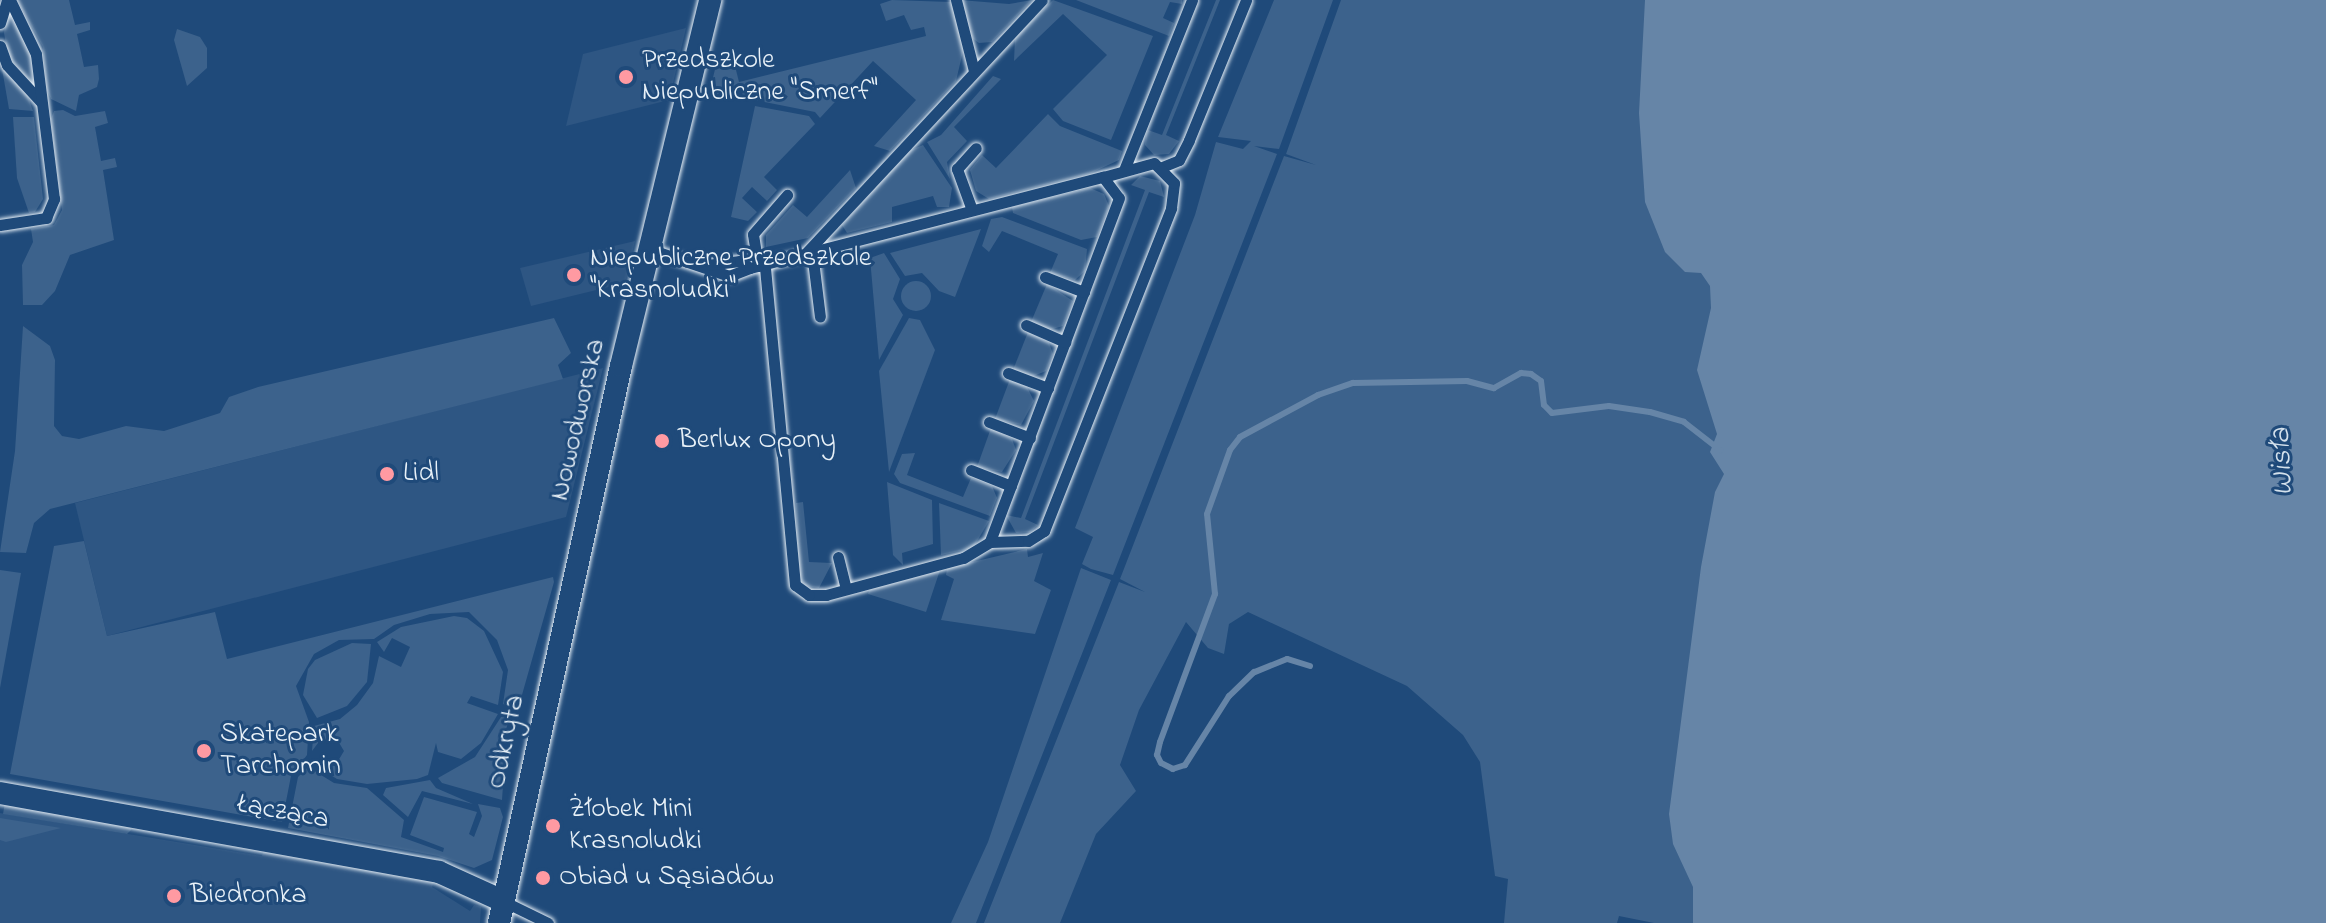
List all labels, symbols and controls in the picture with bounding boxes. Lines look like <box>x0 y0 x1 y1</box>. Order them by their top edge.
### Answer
place label: Przedszkole Niepubliczne "Smerf" <box>642 44 878 110</box>
marker: Przedszkole Niepubliczne "Smerf" <box>617 68 635 86</box>
place label: Niepubliczne Przedszkole "Krasnoludki" <box>590 242 871 308</box>
marker: Niepubliczne Przedszkole "Krasnoludki" <box>565 266 583 284</box>
street label: Nowodworska <box>544 336 614 504</box>
place label: Berlux Opony <box>678 424 836 458</box>
water label: Wisła <box>2263 427 2303 497</box>
marker: Berlux Opony <box>653 432 671 450</box>
place label: Lidl <box>403 457 439 491</box>
marker: Lidl <box>378 465 396 483</box>
street label: Odkryta <box>481 692 533 792</box>
place label: Skatepark Tarchomin <box>220 718 341 784</box>
marker: Skatepark Tarchomin <box>195 742 213 760</box>
street label: Łącząca <box>235 788 331 838</box>
place label: Żłobek Mini Krasnoludki <box>569 793 702 859</box>
marker: Żłobek Mini Krasnoludki <box>544 817 562 835</box>
place label: Obiad u Sąsiadów <box>559 861 774 895</box>
marker: Obiad u Sąsiadów <box>534 869 552 887</box>
place label: Biedronka <box>190 879 307 913</box>
marker: Biedronka <box>165 887 183 905</box>

